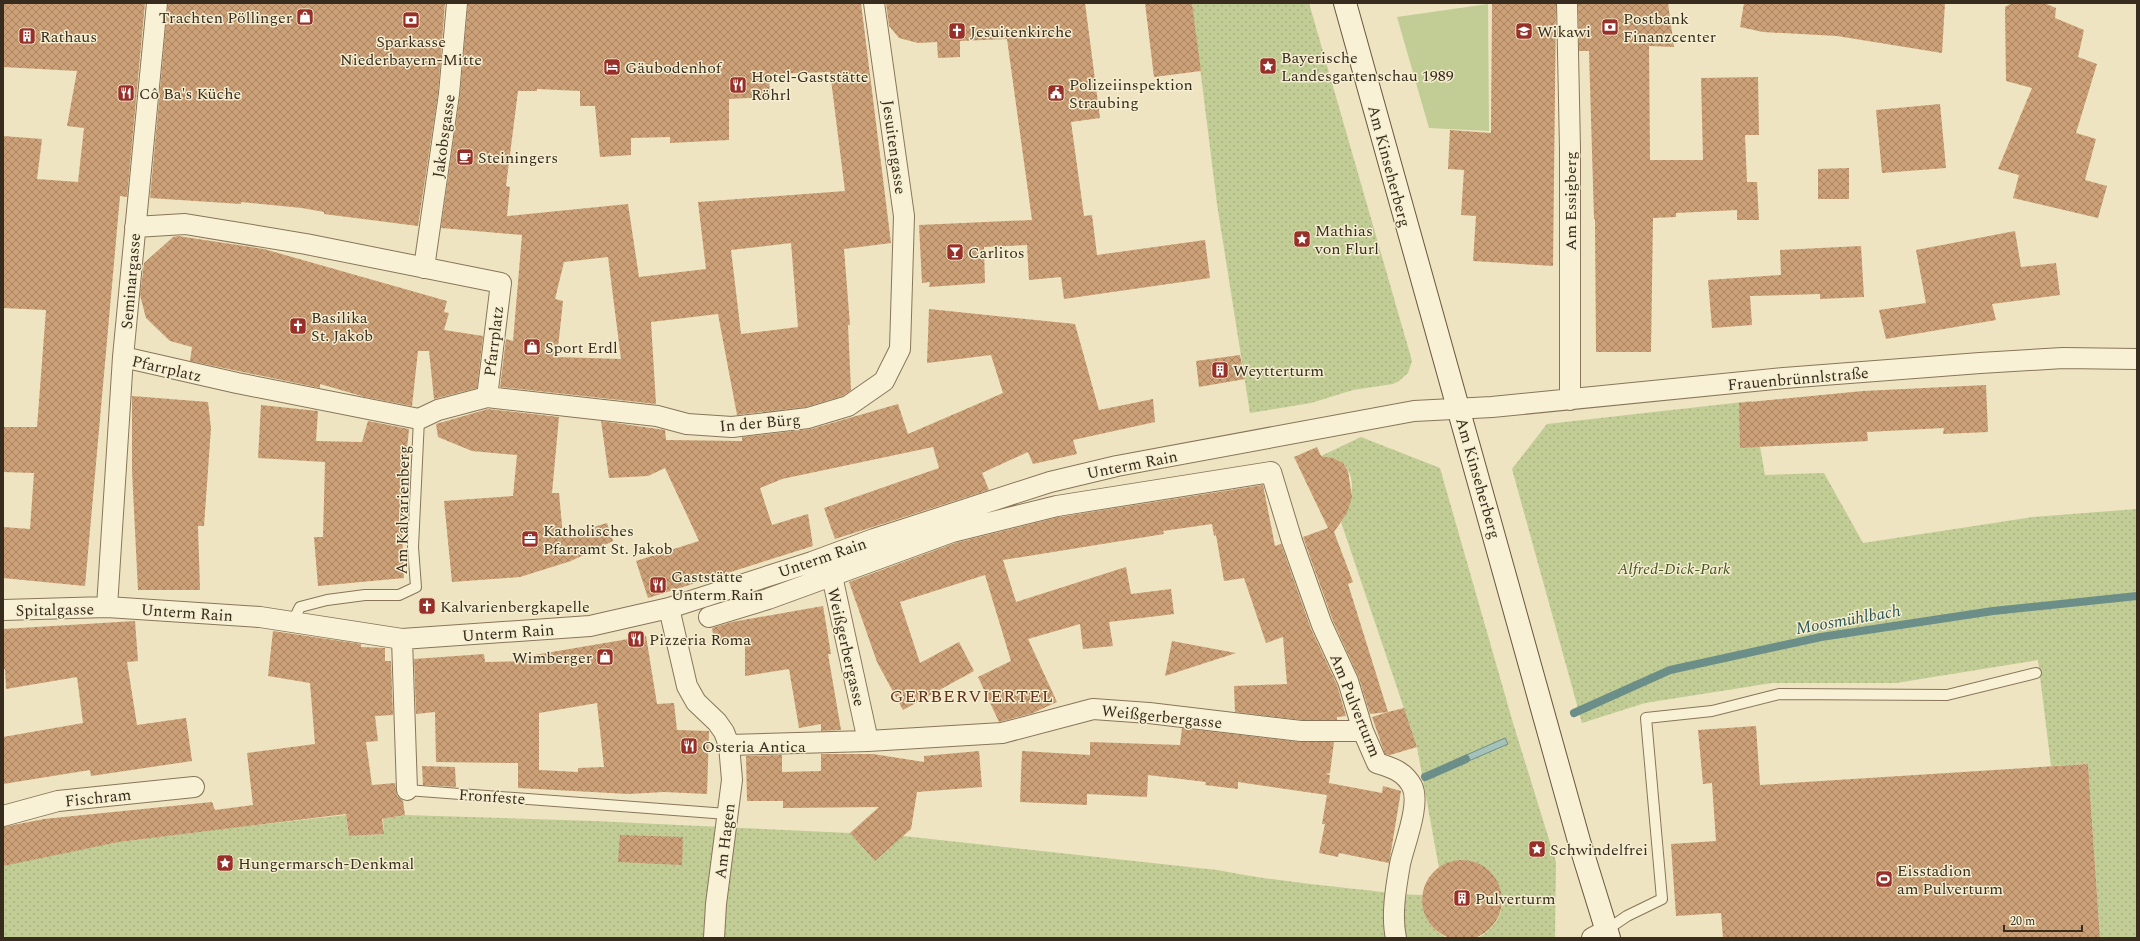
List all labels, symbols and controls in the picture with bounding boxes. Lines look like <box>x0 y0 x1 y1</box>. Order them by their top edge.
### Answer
place label: Trachten Pöllinger <box>159 6 292 30</box>
shop icon: Trachten Pöllinger <box>295 7 315 27</box>
place label: Postbank Finanzcenter <box>1623 7 1716 49</box>
bank icon: Sparkasse Niederbayern-Mitte <box>401 10 421 30</box>
bank icon: Postbank Finanzcenter <box>1600 17 1620 37</box>
place label: Jesuitenkirche <box>970 20 1072 44</box>
place label: Wikawi <box>1537 20 1591 44</box>
church icon: Jesuitenkirche <box>947 21 967 41</box>
school or university icon: Wikawi <box>1514 21 1534 41</box>
place label: Rathaus <box>40 25 97 49</box>
building icon: Rathaus <box>17 26 37 46</box>
place label: Sparkasse Niederbayern-Mitte <box>340 30 482 72</box>
place label: Bayerische Landesgartenschau 1989 <box>1281 46 1454 88</box>
place label: Gäubodenhof <box>625 56 723 80</box>
place icon: Bayerische Landesgartenschau 1989 <box>1258 56 1278 76</box>
hotel icon: Gäubodenhof <box>602 57 622 77</box>
place label: Hotel-Gaststätte Röhrl <box>751 65 869 107</box>
place label: Polizeiinspektion Straubing <box>1069 73 1193 115</box>
restaurant icon: Hotel-Gaststätte Röhrl <box>728 75 748 95</box>
place label: Cô Ba's Küche <box>139 82 241 106</box>
restaurant icon: Cô Ba's Küche <box>116 83 136 103</box>
public building icon: Polizeiinspektion Straubing <box>1046 83 1066 103</box>
street label: Jakobsgasse <box>426 93 462 180</box>
street label: Jesuitengasse <box>876 98 913 196</box>
street label: Am Kinseherberg <box>1361 103 1417 230</box>
place label: Steiningers <box>478 146 558 170</box>
cafe icon: Steiningers <box>455 147 475 167</box>
street label: Am Essigberg <box>1559 151 1583 251</box>
place label: Mathias von Flurl <box>1314 219 1379 261</box>
place icon: Mathias von Flurl <box>1292 229 1312 249</box>
street label: Seminargasse <box>115 232 147 330</box>
place label: Carlitos <box>968 241 1025 265</box>
bar icon: Carlitos <box>945 242 965 262</box>
street label: Pfarrplatz <box>478 304 510 378</box>
place label: Basilika St. Jakob <box>311 306 373 348</box>
church icon: Basilika St. Jakob <box>288 316 308 336</box>
place label: Sport Erdl <box>545 336 618 360</box>
shop icon: Sport Erdl <box>522 337 542 357</box>
street label: Pfarrplatz <box>129 349 204 389</box>
place label: Weytterturm <box>1233 359 1324 383</box>
building icon: Weytterturm <box>1210 360 1230 380</box>
street label: Frauenbrünnlstraße <box>1727 361 1870 397</box>
street label: In der Bürg <box>719 408 802 438</box>
street label: Am Kinseherberg <box>1449 415 1507 542</box>
street label: Unterm Rain <box>1085 444 1180 486</box>
street label: Am Kalvarienberg <box>390 445 416 575</box>
place label: Katholisches Pfarramt St. Jakob <box>543 519 672 561</box>
office icon: Katholisches Pfarramt St. Jakob <box>520 529 540 549</box>
street label: Unterm Rain <box>775 532 870 584</box>
park label: Alfred-Dick-Park <box>1617 557 1731 581</box>
place label: Gaststätte Unterm Rain <box>671 565 763 607</box>
restaurant icon: Gaststätte Unterm Rain <box>648 575 668 595</box>
street label: Weißgerbergasse <box>821 585 871 709</box>
place label: Kalvarienbergkapelle <box>440 595 590 619</box>
church icon: Kalvarienbergkapelle <box>417 596 437 616</box>
street label: Spitalgasse <box>16 597 94 623</box>
street label: Unterm Rain <box>140 598 234 628</box>
water label: Moosmühlbach <box>1794 598 1903 642</box>
street label: Unterm Rain <box>461 618 555 648</box>
place label: Pizzeria Roma <box>649 628 751 652</box>
restaurant icon: Pizzeria Roma <box>626 629 646 649</box>
place label: Wimberger <box>512 646 592 670</box>
shop icon: Wimberger <box>595 647 615 667</box>
street label: Am Pulverturm <box>1323 650 1387 761</box>
district label: GERBERVIERTEL <box>890 683 1054 710</box>
street label: Weißgerbergasse <box>1100 699 1223 735</box>
place label: Osteria Antica <box>702 735 806 759</box>
restaurant icon: Osteria Antica <box>679 736 699 756</box>
street label: Fischram <box>64 783 133 813</box>
street label: Fronfeste <box>458 783 526 811</box>
street label: Am Hagen <box>708 802 742 880</box>
place label: Schwindelfrei <box>1550 838 1648 862</box>
place icon: Schwindelfrei <box>1527 839 1547 859</box>
place label: Hungermarsch-Denkmal <box>238 852 414 876</box>
place icon: Hungermarsch-Denkmal <box>215 853 235 873</box>
place label: Eisstadion am Pulverturm <box>1897 859 2003 901</box>
sports icon: Eisstadion am Pulverturm <box>1874 869 1894 889</box>
place label: Pulverturm <box>1475 887 1556 911</box>
building icon: Pulverturm <box>1452 888 1472 908</box>
scale bar <box>2004 907 2082 933</box>
text: 20 m <box>2010 912 2035 931</box>

